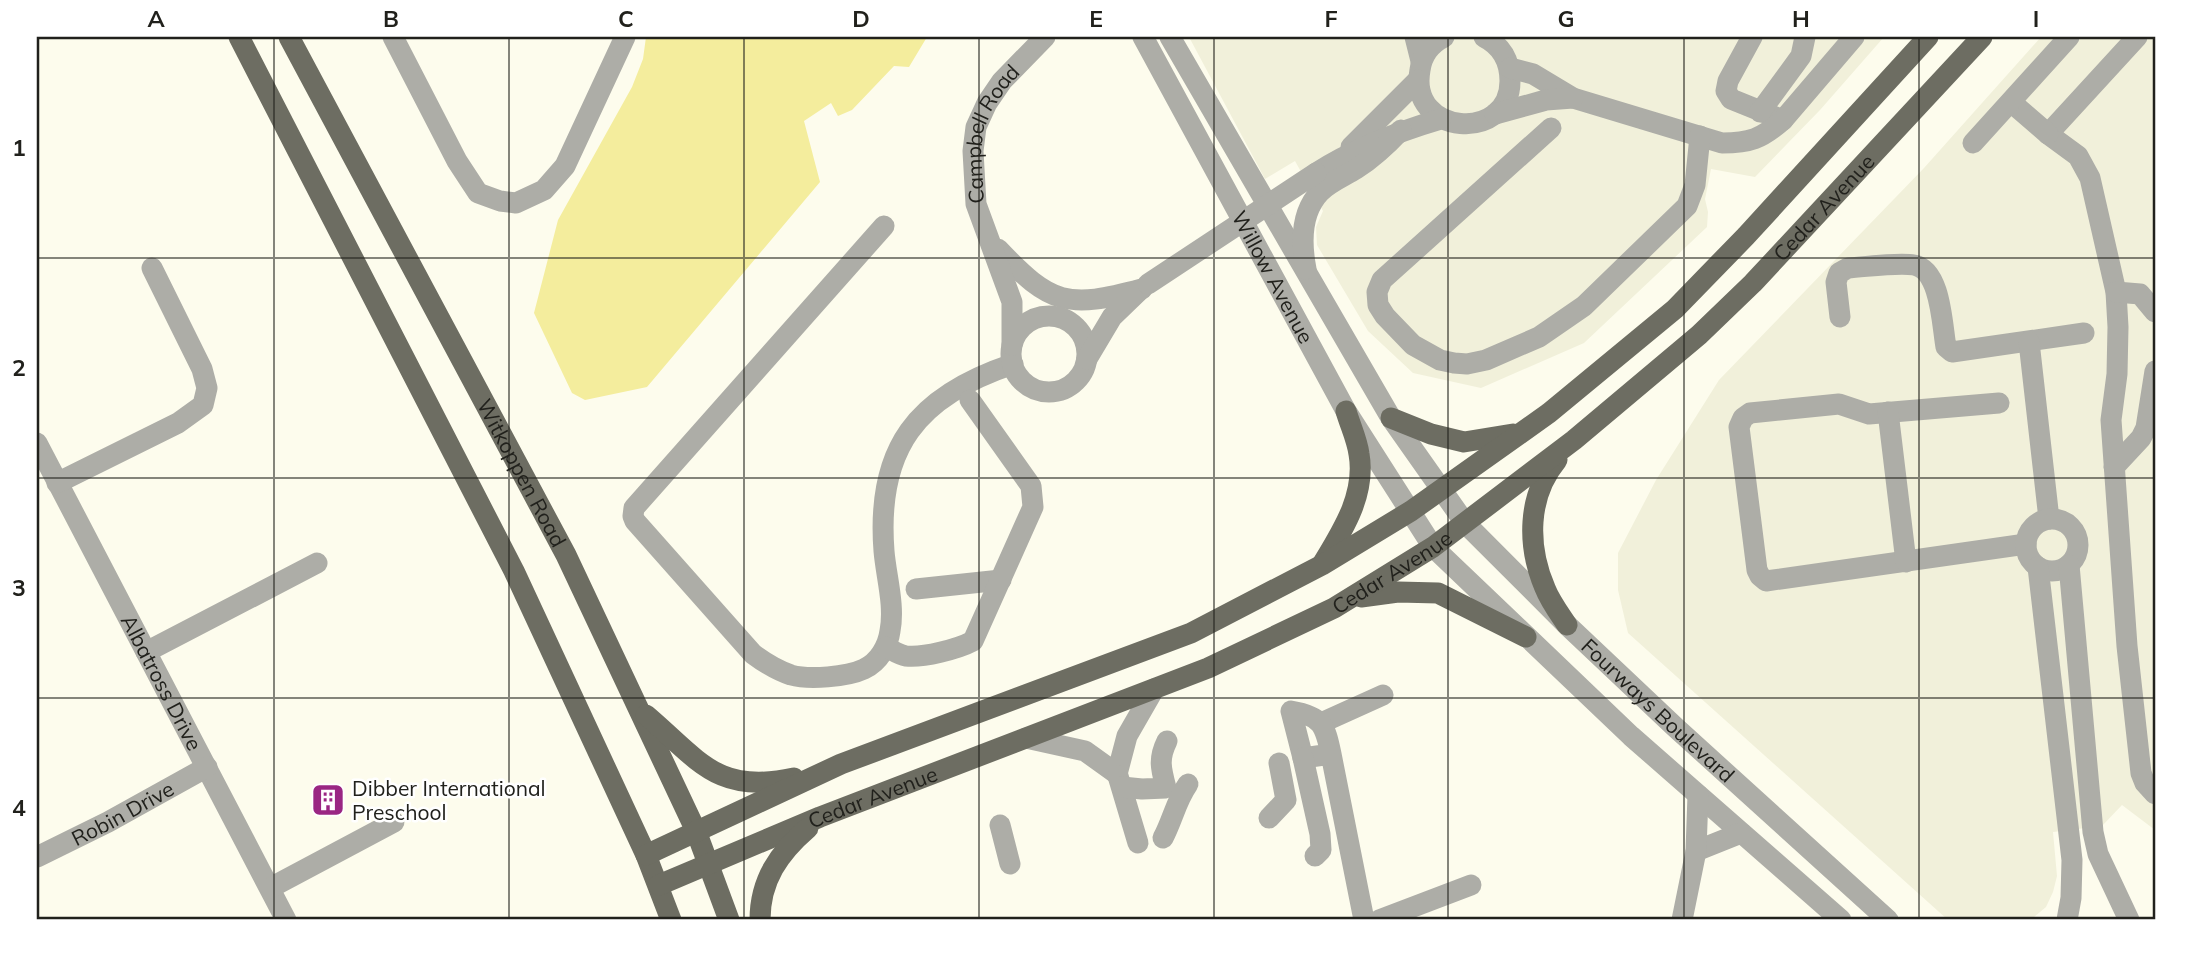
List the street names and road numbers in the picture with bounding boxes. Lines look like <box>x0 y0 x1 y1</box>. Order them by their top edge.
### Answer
street label: Campbell Road <box>960 59 1024 205</box>
street label: Cedar Avenue <box>1767 148 1880 266</box>
street label: Willow Avenue <box>1227 206 1320 348</box>
street label: Witkoppen Road <box>472 394 572 551</box>
street label: Cedar Avenue <box>1327 525 1457 619</box>
street label: Albatross Drive <box>116 610 208 755</box>
street label: Fourways Boulevard <box>1576 633 1740 788</box>
street label: Cedar Avenue <box>804 760 941 834</box>
street label: Robin Drive <box>67 775 178 851</box>

